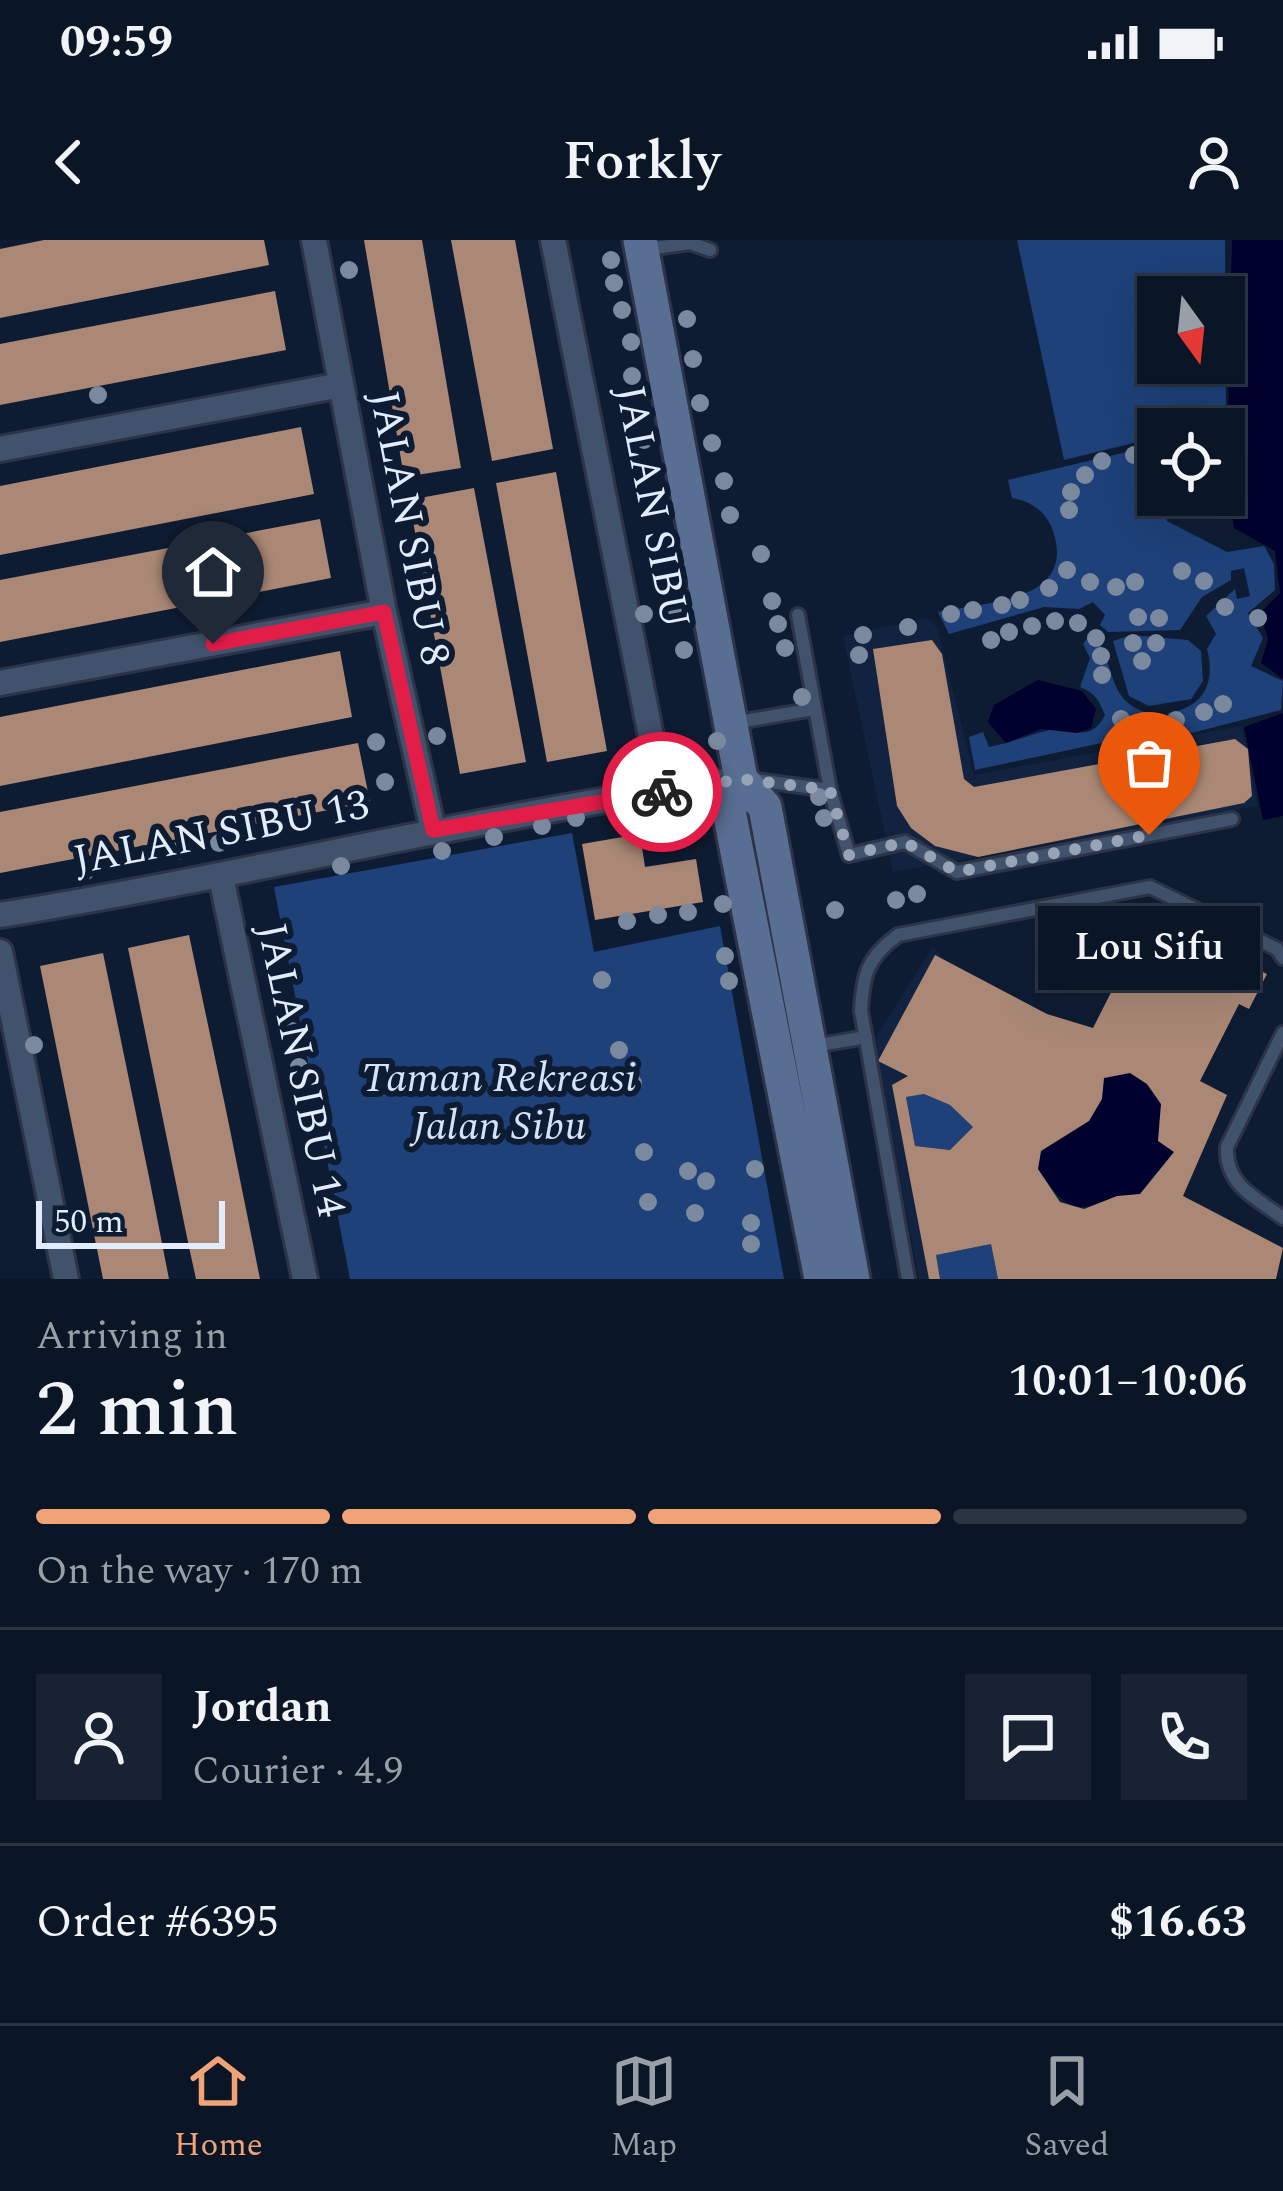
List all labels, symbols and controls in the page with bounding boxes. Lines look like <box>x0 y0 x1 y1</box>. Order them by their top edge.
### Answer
text: 09:59 <box>60 8 173 77</box>
text: Forkly <box>562 121 721 203</box>
icon: back <box>36 129 102 195</box>
icon: person <box>1181 129 1247 195</box>
north arrow <box>1137 276 1245 384</box>
map controls <box>1137 276 1245 516</box>
street label: JALAN SIBU <box>598 380 706 634</box>
street label: JALAN SIBU 8 <box>352 385 466 671</box>
button: locate <box>1137 408 1245 516</box>
pin <box>162 521 264 644</box>
icon: home <box>180 539 246 605</box>
pin <box>1098 712 1200 835</box>
icon: bag <box>1116 730 1182 796</box>
courier <box>602 732 722 852</box>
icon: bike <box>629 759 695 825</box>
street label: JALAN SIBU 13 <box>68 774 374 892</box>
callout: Lou Sifu <box>1038 907 1260 991</box>
street label: JALAN SIBU 14 <box>239 917 363 1223</box>
text: Lou Sifu <box>1074 918 1224 977</box>
park label: Taman Rekreasi Jalan Sibu <box>361 1047 637 1158</box>
scale bar <box>36 1195 225 1248</box>
text: 50 m <box>54 1197 124 1247</box>
text: Arriving in <box>36 1307 228 1366</box>
text: 10:01–10:06 <box>1008 1347 1247 1416</box>
text: 2 min <box>36 1351 238 1470</box>
text: On the way · 170 m <box>36 1542 363 1601</box>
text: Jordan <box>192 1673 332 1742</box>
button: person <box>36 1674 162 1800</box>
button: chat <box>965 1674 1091 1800</box>
button: phone <box>1121 1674 1247 1800</box>
text: Courier · 4.9 <box>192 1742 403 1801</box>
text: Order #6395 <box>36 1888 279 1957</box>
text: $16.63 <box>1109 1888 1247 1957</box>
tab: Home <box>174 2048 263 2170</box>
tab: Map <box>610 2048 677 2170</box>
tab: Saved <box>1025 2048 1109 2170</box>

